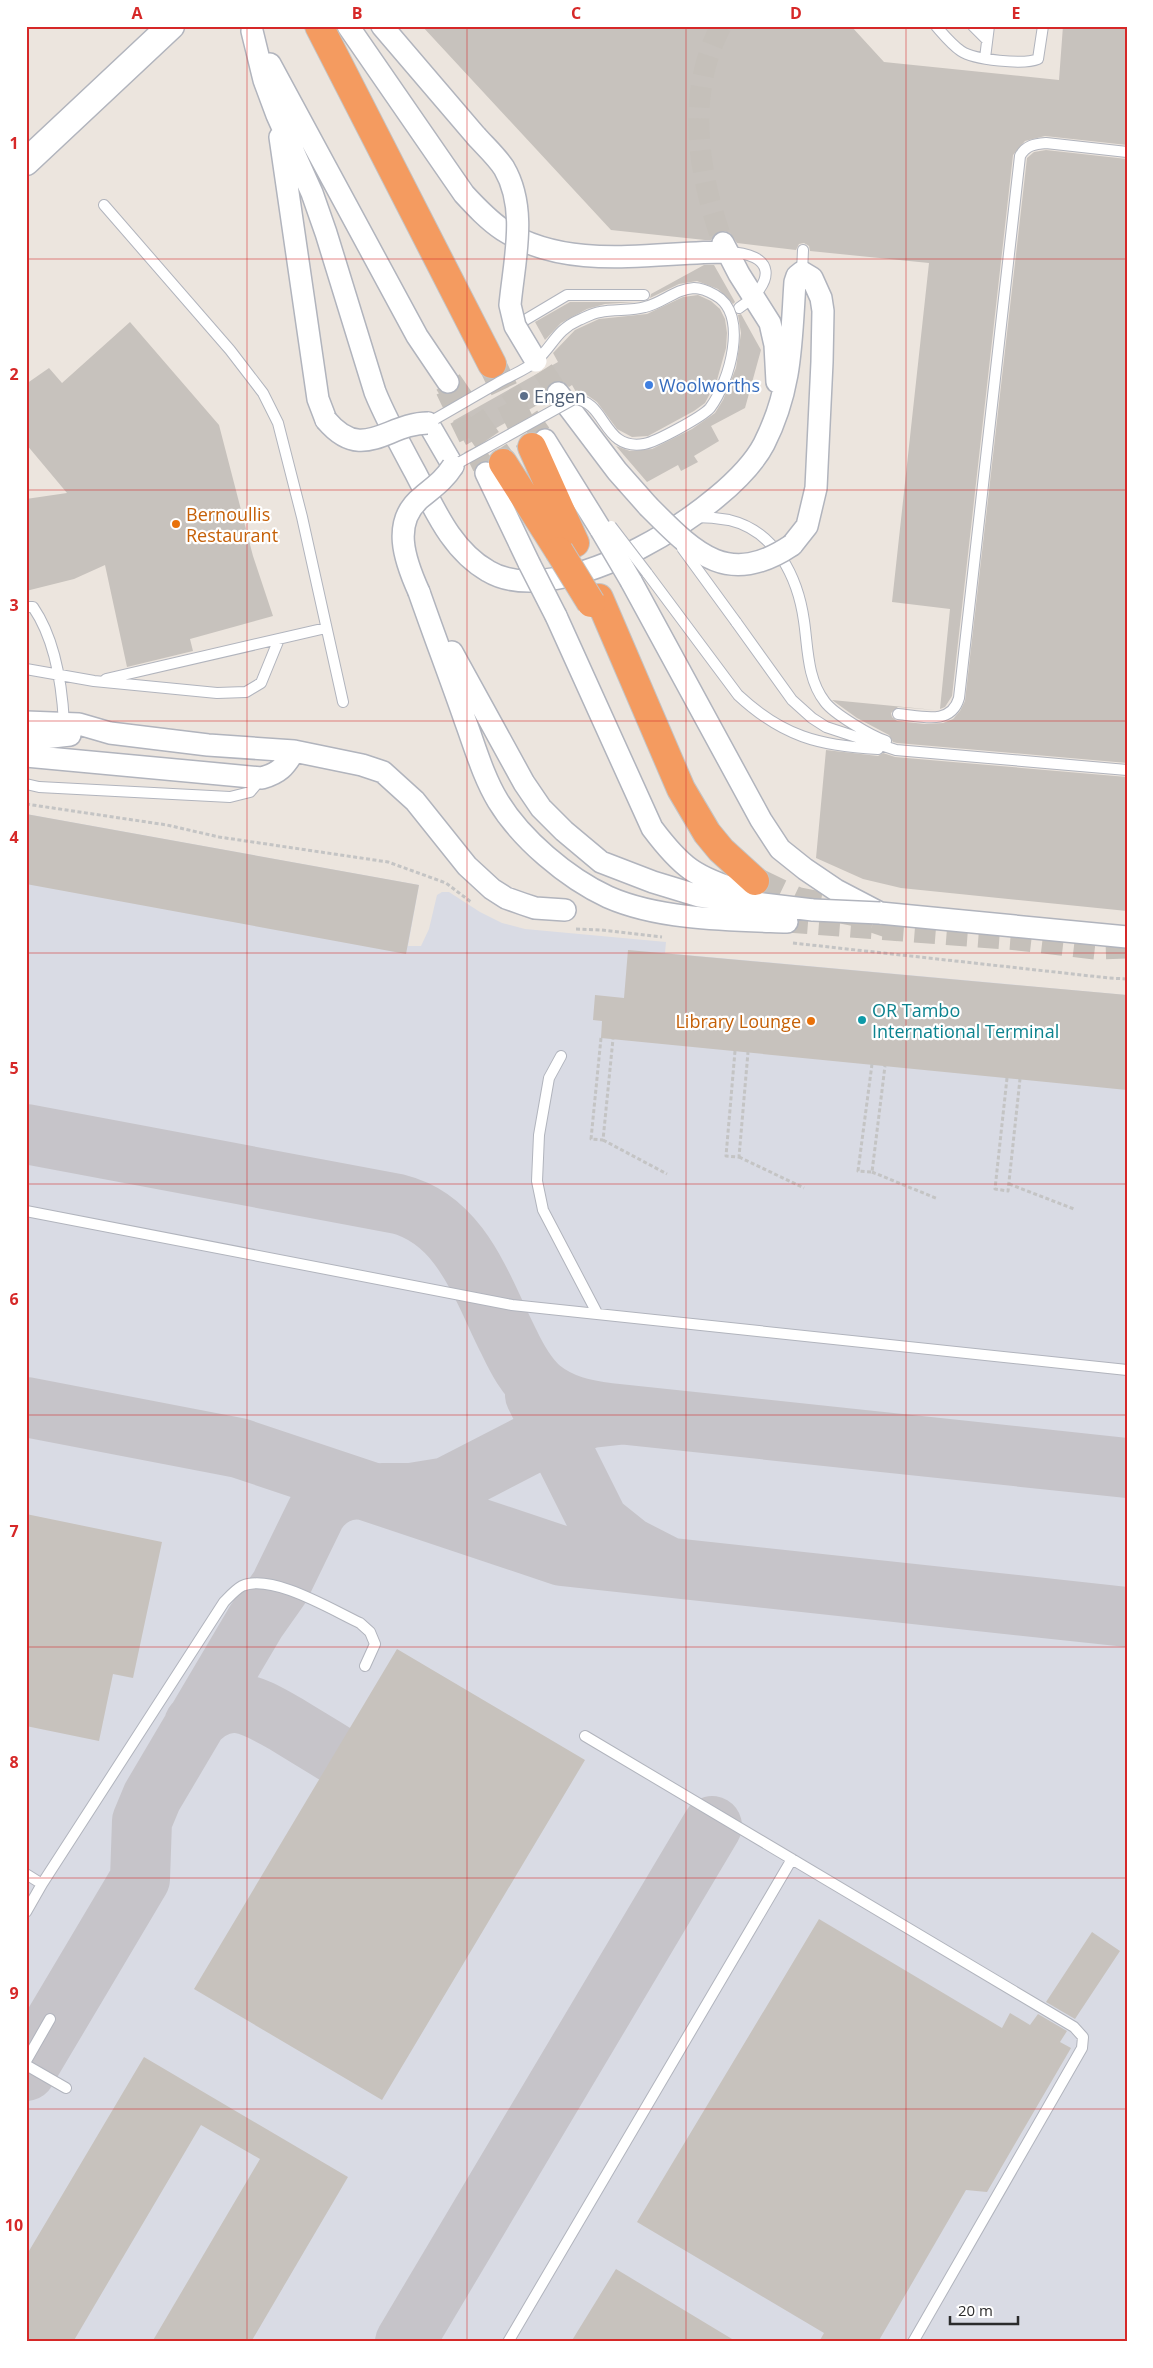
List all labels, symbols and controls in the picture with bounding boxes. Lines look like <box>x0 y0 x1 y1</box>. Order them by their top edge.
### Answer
text: A <box>131 2 143 24</box>
text: B <box>352 2 362 24</box>
text: C <box>571 2 581 24</box>
text: D <box>790 2 802 24</box>
text: E <box>1012 2 1021 24</box>
text: 1 <box>9 132 19 154</box>
text: 2 <box>9 363 19 385</box>
place label: Woolworths <box>659 373 760 397</box>
marker: Woolworths <box>643 379 655 391</box>
place label: Engen <box>534 384 586 408</box>
marker: Engen <box>518 390 530 402</box>
place label: Bernoullis Restaurant <box>186 502 278 547</box>
marker: Bernoullis Restaurant <box>170 518 182 530</box>
text: 3 <box>9 594 19 616</box>
text: 4 <box>9 826 19 848</box>
place label: OR Tambo International Terminal <box>872 998 1059 1043</box>
place label: Library Lounge <box>675 1009 801 1033</box>
marker: OR Tambo International Terminal <box>856 1014 868 1026</box>
marker: Library Lounge <box>805 1015 817 1027</box>
text: 5 <box>9 1057 19 1079</box>
text: 6 <box>9 1288 19 1310</box>
text: 7 <box>9 1520 19 1542</box>
text: 8 <box>9 1751 19 1773</box>
text: 9 <box>9 1982 19 2004</box>
text: 10 <box>5 2214 23 2236</box>
scale bar <box>950 2293 1018 2325</box>
text: 20 m <box>958 2300 993 2320</box>

